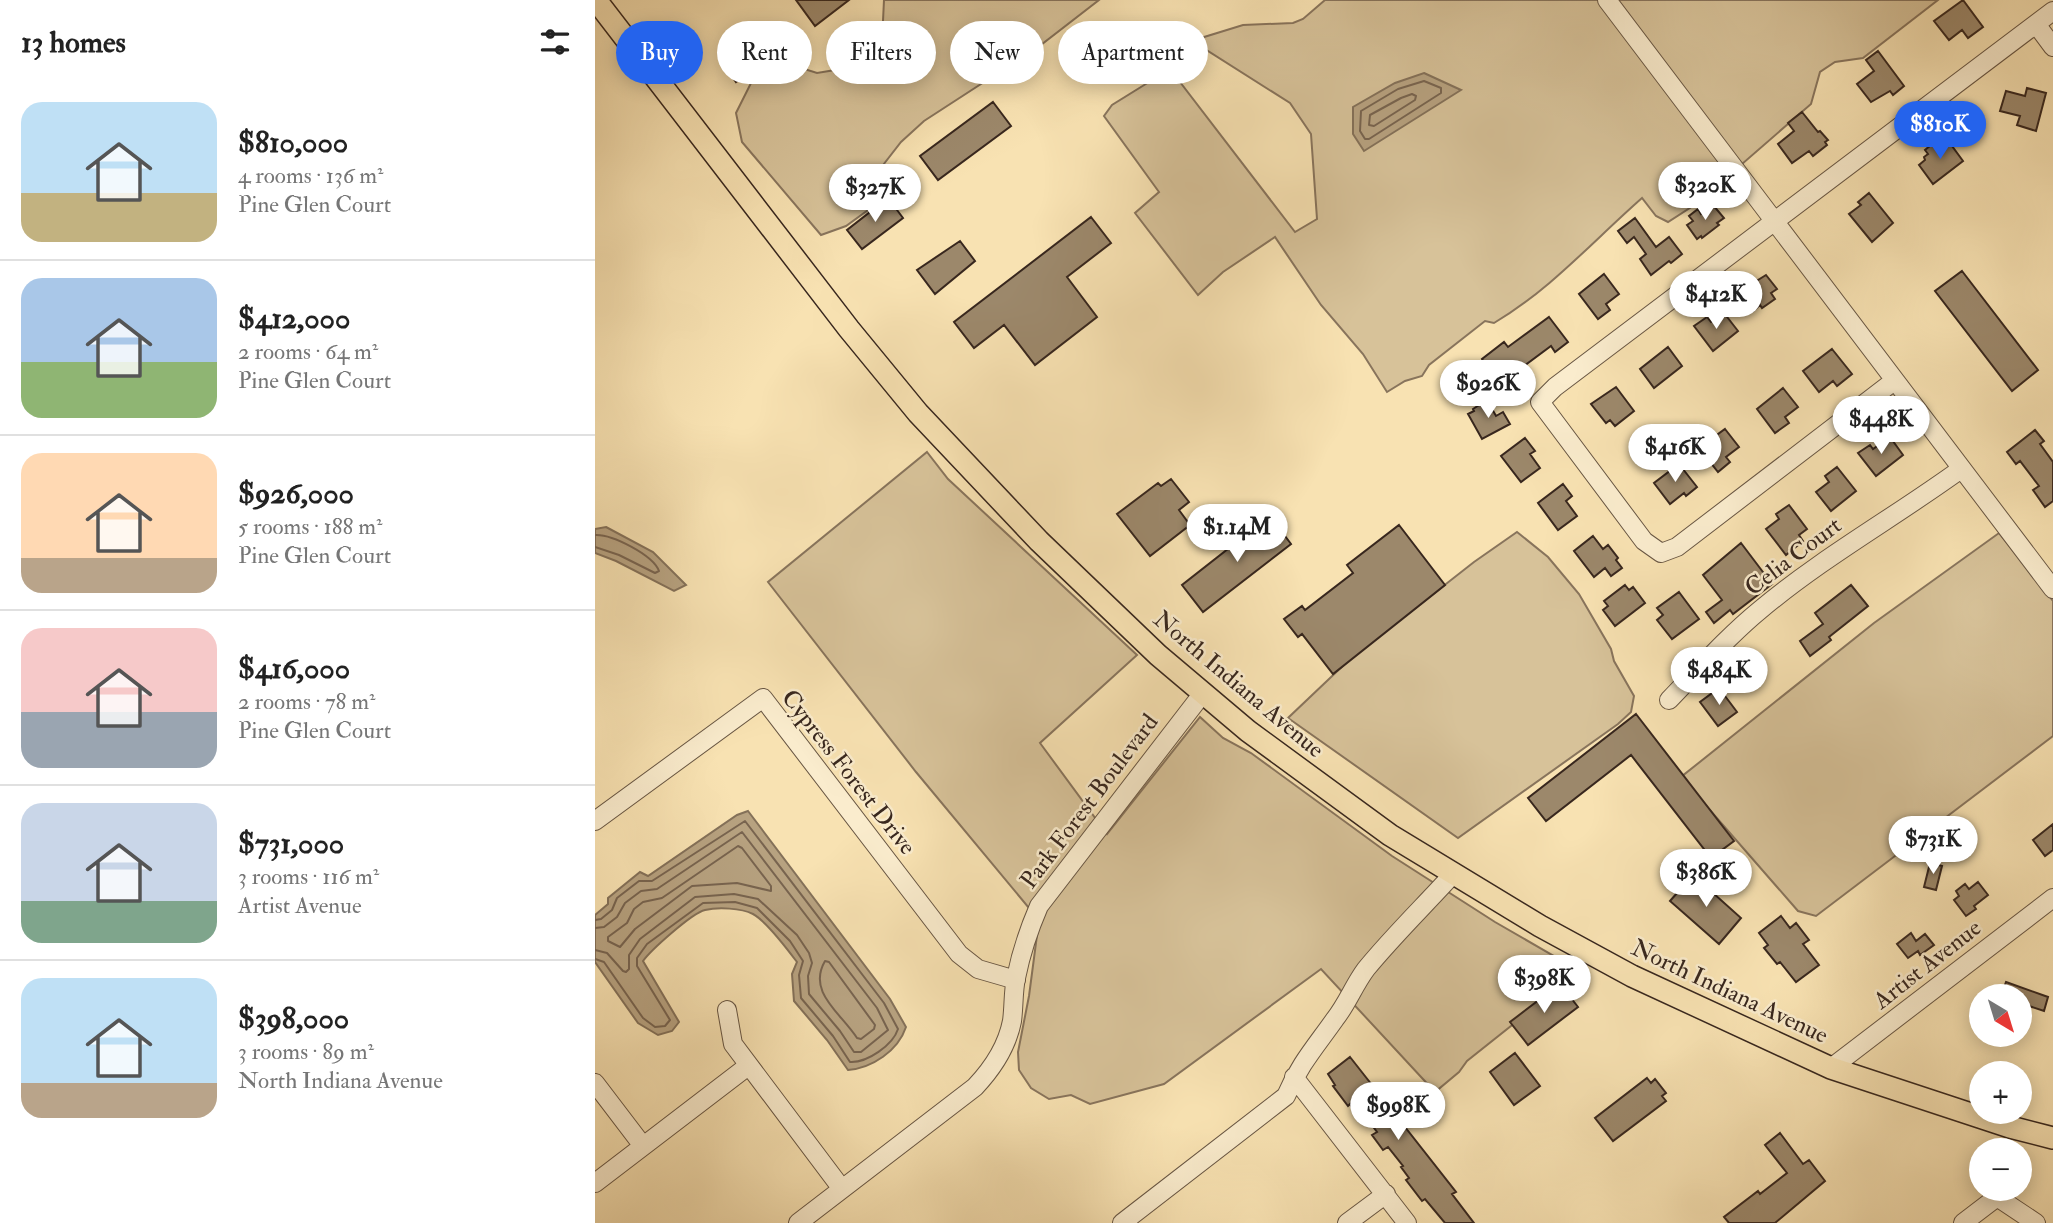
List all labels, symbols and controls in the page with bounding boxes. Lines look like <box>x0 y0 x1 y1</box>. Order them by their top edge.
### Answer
chip: Buy <box>616 21 703 84</box>
chip: Rent <box>717 21 812 84</box>
chip: Filters <box>826 21 936 84</box>
chip: New <box>950 21 1044 84</box>
chip: Apartment <box>1058 21 1208 84</box>
icon: filters <box>536 23 574 61</box>
text: 13 homes <box>21 24 126 61</box>
pin: $810K <box>1891 102 1989 161</box>
text: $810K <box>1910 109 1970 138</box>
text: $810,000 <box>238 124 348 161</box>
icon: home <box>77 130 161 214</box>
text: 4 rooms · 136 m² <box>238 161 384 190</box>
pin: $320K <box>1656 162 1754 222</box>
pin: $327K <box>826 164 924 224</box>
text: $320K <box>1674 170 1736 199</box>
text: $327K <box>845 172 905 201</box>
text: Pine Glen Court <box>238 190 391 219</box>
pin: $412K <box>1667 272 1765 331</box>
text: $412K <box>1685 279 1747 308</box>
text: $412,000 <box>238 300 350 337</box>
icon: home <box>77 306 161 390</box>
text: 2 rooms · 64 m² <box>238 337 378 366</box>
pin: $926K <box>1439 360 1537 420</box>
text: Pine Glen Court <box>238 366 391 395</box>
text: $926K <box>1456 368 1520 397</box>
pin: $448K <box>1832 396 1930 456</box>
text: $448K <box>1849 404 1913 433</box>
pin: $416K <box>1626 424 1724 484</box>
text: $416K <box>1644 432 1706 461</box>
text: $926,000 <box>238 475 354 512</box>
icon: home <box>77 481 161 565</box>
pin: $1.14M <box>1180 504 1294 564</box>
street label: Celia Court <box>1739 510 1848 603</box>
text: 5 rooms · 188 m² <box>238 512 382 541</box>
text: $1.14M <box>1203 512 1271 541</box>
text: Pine Glen Court <box>238 541 391 570</box>
street label: North Indiana Avenue <box>1147 604 1330 765</box>
pin: $484K <box>1670 648 1768 707</box>
text: $416,000 <box>238 650 350 687</box>
text: $484K <box>1687 655 1751 684</box>
icon: home <box>77 656 161 740</box>
street label: Cypress Forest Drive <box>774 683 923 861</box>
text: 2 rooms · 78 m² <box>238 687 376 716</box>
street label: Park Forest Boulevard <box>1013 707 1165 895</box>
text: Pine Glen Court <box>238 716 391 745</box>
pin: $731K <box>1884 816 1982 876</box>
text: $731K <box>1905 824 1961 853</box>
text: $731,000 <box>238 825 344 862</box>
icon: home <box>77 831 161 915</box>
pin: $386K <box>1657 850 1755 909</box>
text: $386K <box>1676 857 1736 886</box>
text: 3 rooms · 116 m² <box>238 862 379 891</box>
text: Artist Avenue <box>238 891 362 920</box>
street label: Artist Avenue <box>1866 912 1988 1017</box>
street label: North Indiana Avenue <box>1626 932 1833 1051</box>
pin: $398K <box>1495 956 1593 1015</box>
text: $398K <box>1514 963 1574 992</box>
north arrow <box>1969 984 2032 1046</box>
map controls <box>1969 984 2032 1201</box>
text: $398,000 <box>238 1000 349 1037</box>
icon: home <box>77 1006 161 1090</box>
text: 3 rooms · 89 m² <box>238 1037 374 1066</box>
button: + <box>1969 1061 2032 1124</box>
text: North Indiana Avenue <box>238 1066 443 1095</box>
pin: $998K <box>1349 1082 1447 1142</box>
text: $998K <box>1366 1090 1430 1119</box>
button: − <box>1969 1138 2032 1201</box>

